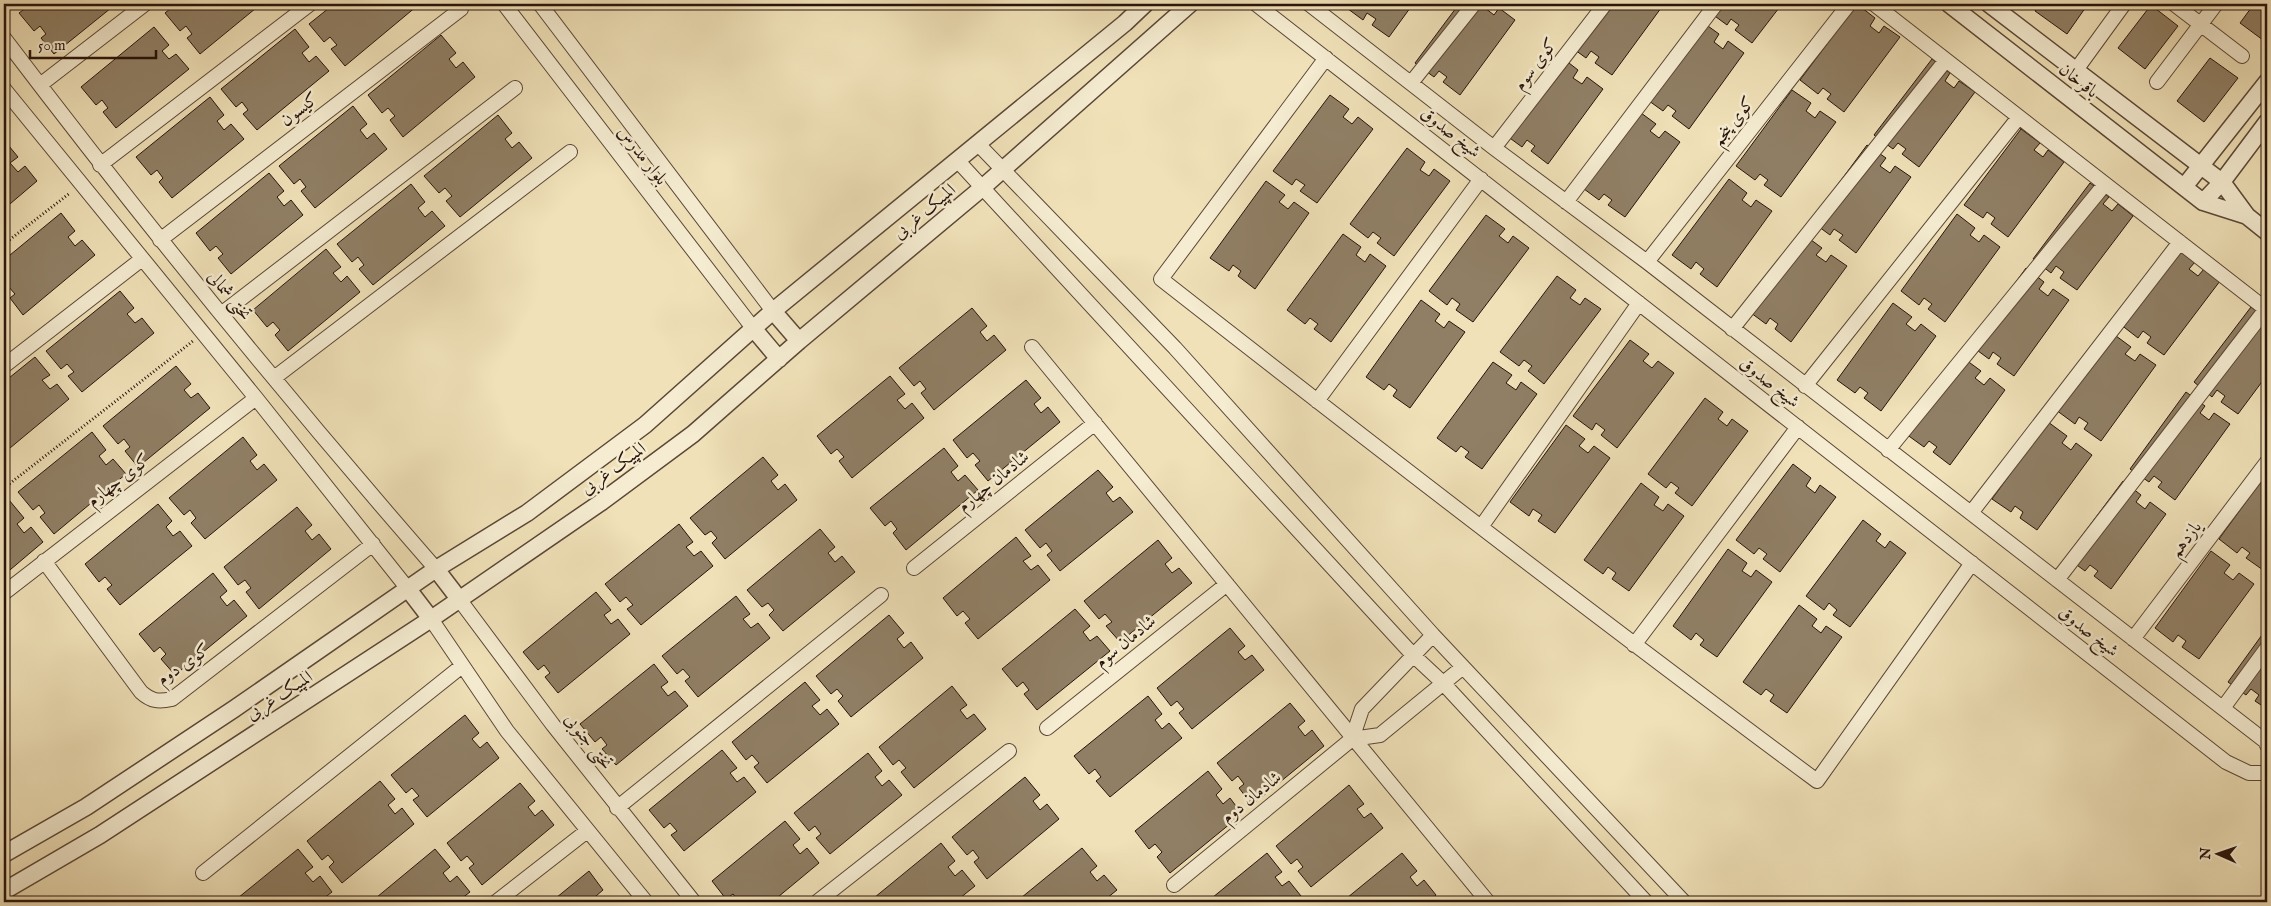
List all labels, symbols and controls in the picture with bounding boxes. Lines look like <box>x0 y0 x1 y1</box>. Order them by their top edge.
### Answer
scale bar <box>30 28 156 60</box>
street label: کوی سوم <box>1509 34 1566 98</box>
text: 50 m <box>38 36 66 55</box>
street label: باقرخان <box>2054 58 2103 104</box>
street label: کیسون <box>276 88 324 132</box>
street label: کوی پنجم <box>1707 92 1764 154</box>
street label: شیخ صدوق <box>1413 102 1485 166</box>
street label: بلوار مدرس <box>611 122 672 190</box>
street label: المپیک غربی <box>889 179 961 245</box>
street label: تختی شمالی <box>202 266 256 326</box>
street label: شیخ صدوق <box>1732 352 1804 416</box>
street label: المپیک غربی <box>577 438 651 501</box>
street label: شادمان چهارم <box>953 446 1037 521</box>
street label: کوی چهارم <box>83 449 157 515</box>
street label: یازدهم <box>2165 516 2212 565</box>
street label: شیخ صدوق <box>2051 601 2123 665</box>
street label: شادمان سوم <box>1091 610 1163 676</box>
street label: کوی دوم <box>153 639 216 694</box>
street label: المپیک غربی <box>242 666 318 726</box>
street label: تختی جنوبی <box>559 709 617 775</box>
street label: شادمان دوم <box>1217 767 1289 832</box>
north arrow <box>2194 828 2244 878</box>
text: N <box>2197 847 2215 861</box>

